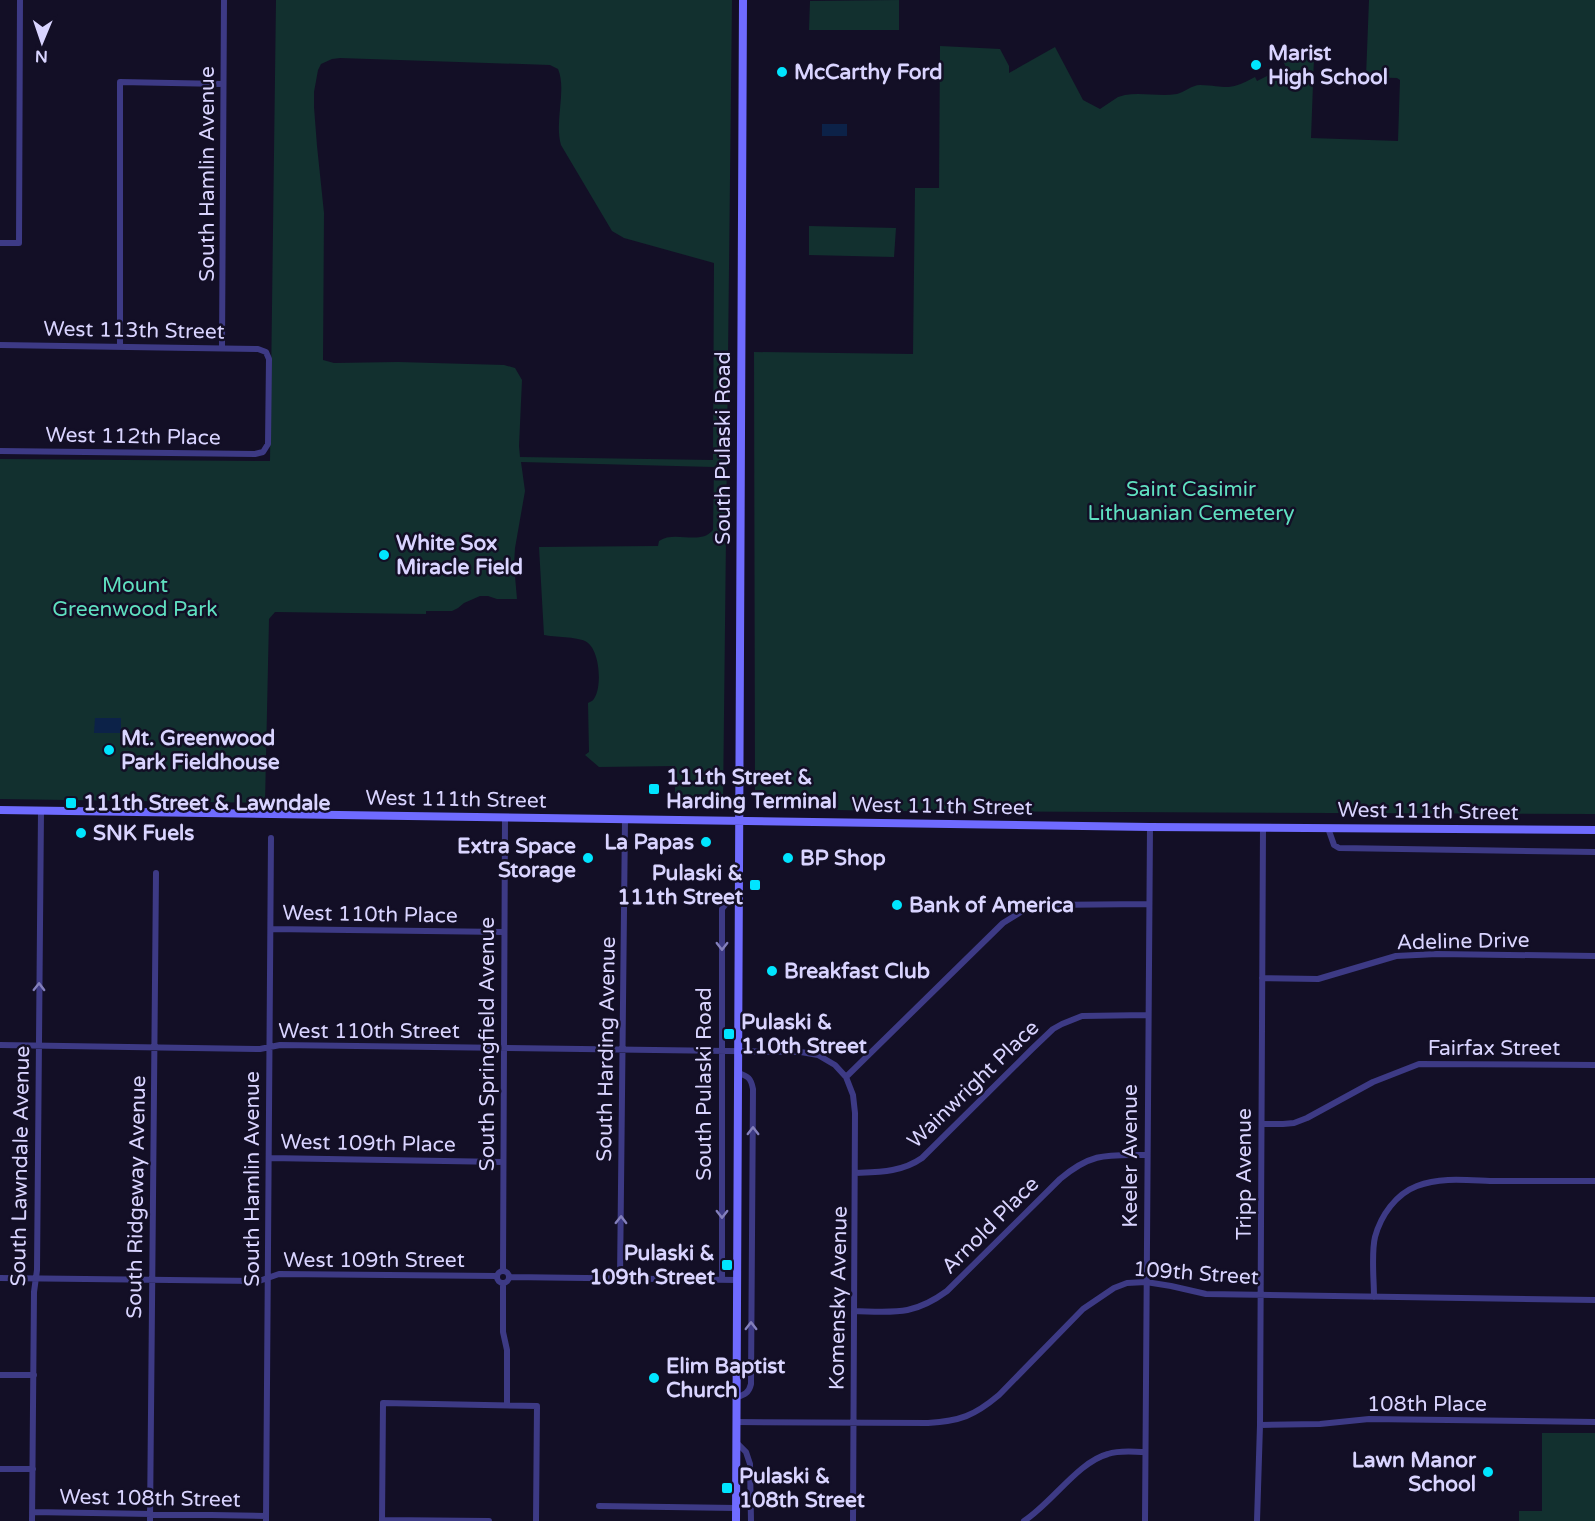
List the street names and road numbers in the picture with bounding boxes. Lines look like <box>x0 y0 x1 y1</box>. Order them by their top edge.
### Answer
street label: South Hamlin Avenue <box>195 66 220 282</box>
street label: West 113th Street <box>43 316 225 345</box>
street label: South Pulaski Road <box>711 351 736 545</box>
street label: West 112th Place <box>45 422 221 451</box>
street label: West 111th Street <box>365 785 547 814</box>
street label: West 111th Street <box>851 792 1033 821</box>
street label: West 111th Street <box>1337 797 1519 826</box>
street label: West 110th Place <box>282 900 458 929</box>
street label: South Springfield Avenue <box>475 917 500 1171</box>
street label: Adeline Drive <box>1396 928 1530 955</box>
street label: South Harding Avenue <box>592 936 621 1162</box>
street label: South Pulaski Road <box>692 987 717 1181</box>
street label: Wainwright Place <box>902 1015 1044 1154</box>
street label: West 110th Street <box>278 1019 460 1044</box>
street label: Fairfax Street <box>1428 1036 1560 1061</box>
street label: South Lawndale Avenue <box>6 1045 35 1287</box>
street label: South Hamlin Avenue <box>240 1071 265 1287</box>
street label: South Ridgeway Avenue <box>122 1075 151 1319</box>
street label: Keeler Avenue <box>1118 1084 1143 1228</box>
street label: Tripp Avenue <box>1232 1108 1257 1240</box>
street label: West 109th Place <box>280 1129 456 1158</box>
street label: Arnold Place <box>937 1172 1044 1279</box>
street label: Komensky Avenue <box>824 1206 853 1390</box>
street label: West 109th Street <box>283 1248 465 1273</box>
street label: 109th Street <box>1132 1257 1260 1290</box>
street label: 108th Place <box>1367 1392 1487 1417</box>
street label: West 108th Street <box>59 1484 241 1513</box>

